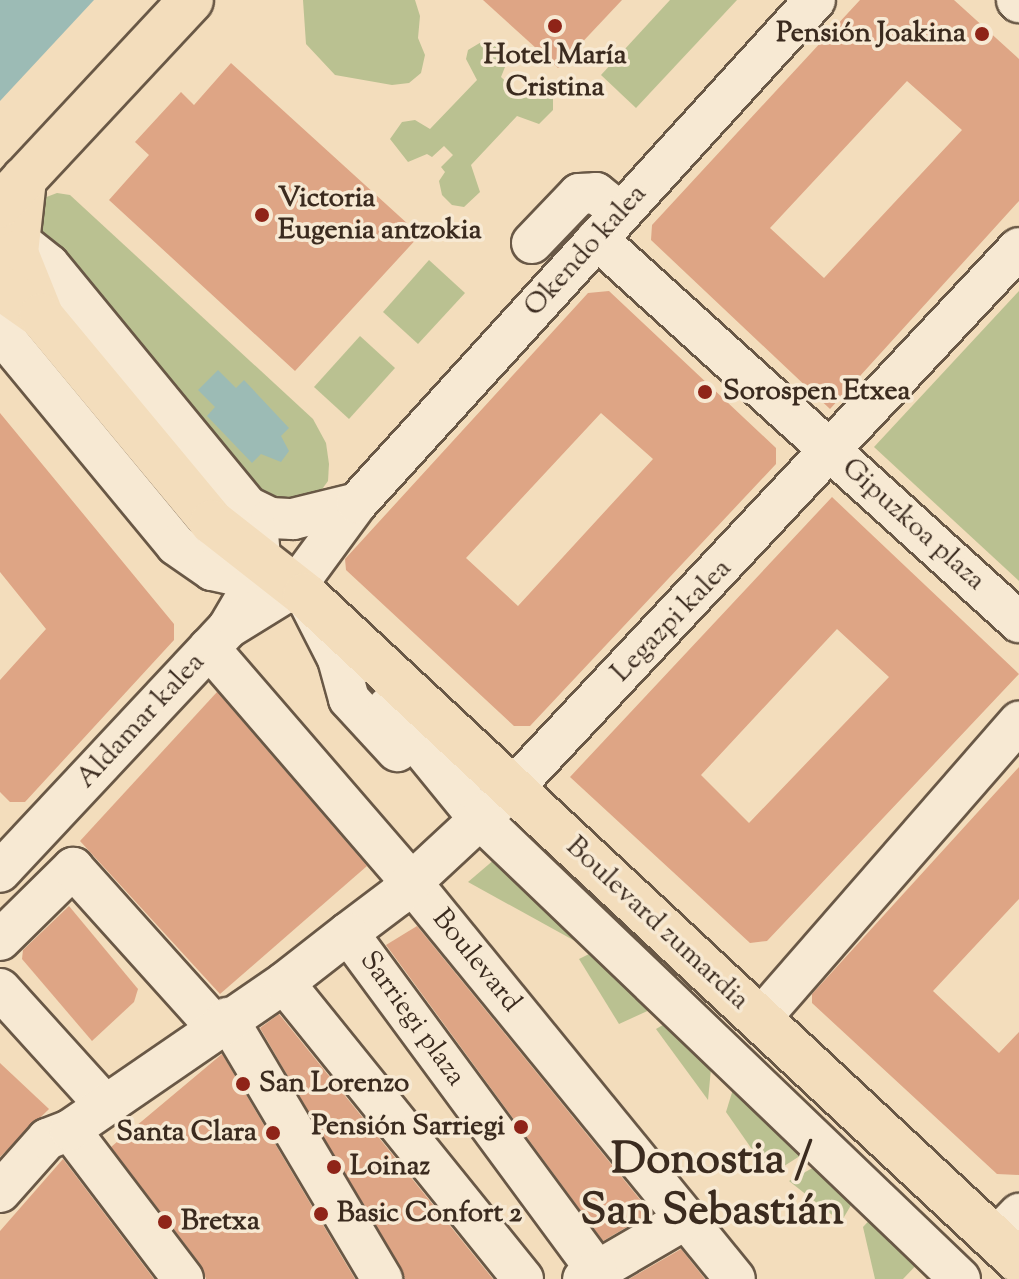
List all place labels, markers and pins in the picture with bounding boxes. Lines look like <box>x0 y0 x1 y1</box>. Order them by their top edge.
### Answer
marker: Hotel María Cristina <box>546 17 564 35</box>
place label: Pensión Joakina <box>776 17 966 51</box>
marker: Pensión Joakina <box>973 25 991 43</box>
place label: Hotel María Cristina <box>483 39 627 105</box>
place label: Victoria Eugenia antzokia <box>278 182 482 248</box>
marker: Victoria Eugenia antzokia <box>253 206 271 224</box>
place label: Sorospen Etxea <box>723 375 910 409</box>
marker: Sorospen Etxea <box>694 381 716 403</box>
place label: San Lorenzo <box>259 1067 409 1101</box>
marker: San Lorenzo <box>234 1075 252 1093</box>
place label: Pensión Sarriegi <box>311 1110 505 1144</box>
place label: Santa Clara <box>116 1116 257 1150</box>
marker: Pensión Sarriegi <box>512 1118 530 1136</box>
marker: Santa Clara <box>264 1124 282 1142</box>
place label: Loinaz <box>350 1150 430 1184</box>
marker: Loinaz <box>325 1158 343 1176</box>
place label: Basic Confort 2 <box>337 1197 522 1231</box>
place label: Bretxa <box>181 1205 260 1239</box>
marker: Basic Confort 2 <box>312 1205 330 1223</box>
marker: Bretxa <box>156 1213 174 1231</box>

